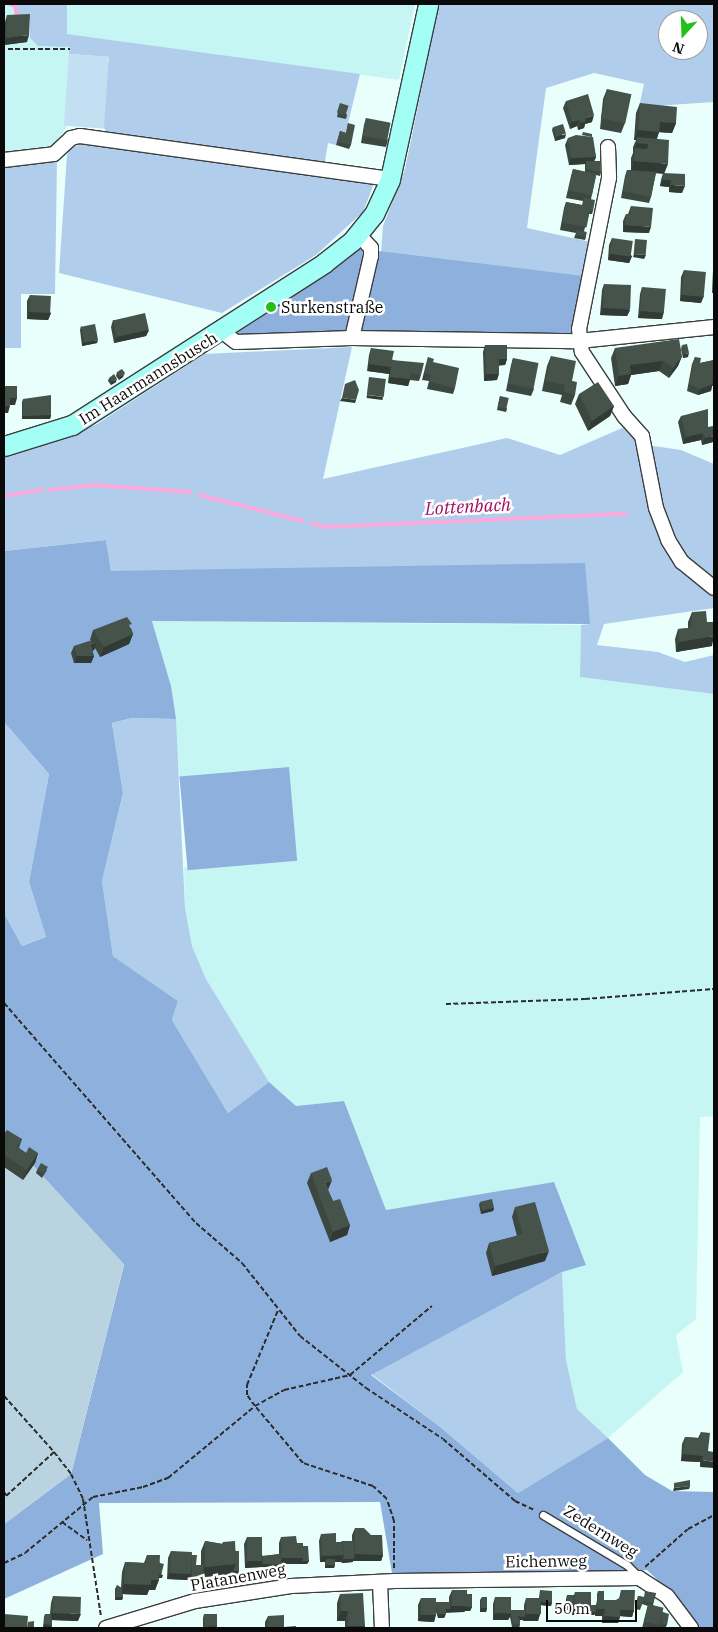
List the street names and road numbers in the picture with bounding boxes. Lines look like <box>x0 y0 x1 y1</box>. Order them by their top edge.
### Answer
street label: Im Haarmannsbusch <box>75 328 221 428</box>
street label: Zedernweg <box>560 1501 642 1561</box>
street label: Eichenweg <box>505 1551 587 1571</box>
street label: Platanenweg <box>189 1559 287 1595</box>

